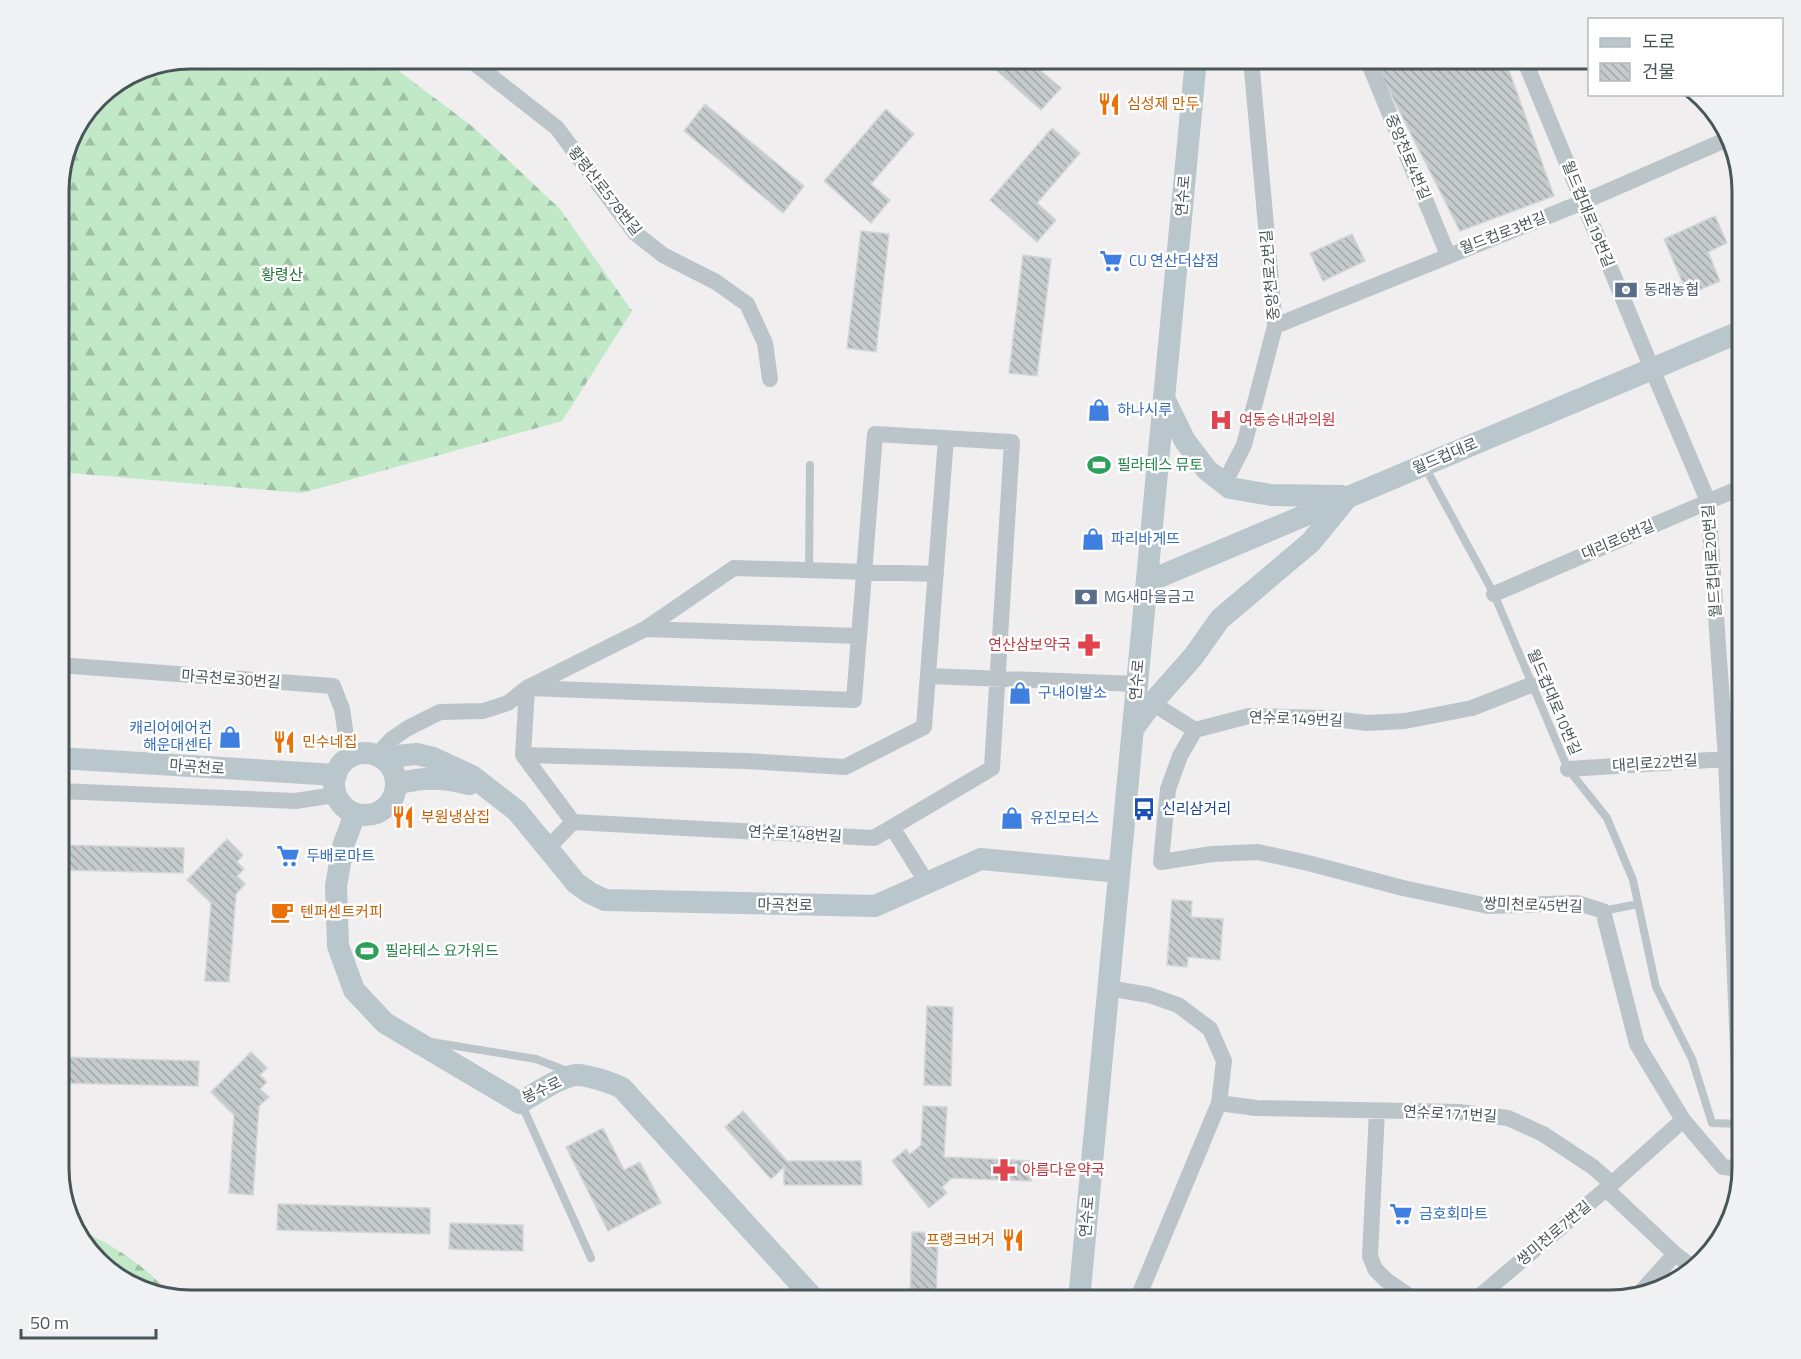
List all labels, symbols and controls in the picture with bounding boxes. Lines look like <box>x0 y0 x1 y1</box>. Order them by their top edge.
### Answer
legend <box>1588 18 1783 96</box>
text: 도로 <box>1642 28 1675 55</box>
text: 건물 <box>1642 58 1675 85</box>
restaurant icon: 심성제 만두 <box>1096 91 1122 117</box>
place label: 심성제 만두 <box>1127 92 1200 115</box>
street label: 중앙천로4번길 <box>1380 110 1437 203</box>
street label: 황령산로578번길 <box>563 141 648 240</box>
street label: 월드컵대로19번길 <box>1557 157 1620 271</box>
street label: 연수로 <box>1169 174 1196 218</box>
street label: 월드컵로3번길 <box>1456 205 1550 260</box>
street label: 중앙천로2번길 <box>1254 229 1285 321</box>
supermarket icon: CU 연산더샵점 <box>1098 248 1124 274</box>
place label: CU 연산더샵점 <box>1129 249 1219 272</box>
park label: 황령산 <box>261 263 303 286</box>
bank icon: 동래농협 <box>1613 277 1639 303</box>
place label: 동래농협 <box>1644 278 1699 301</box>
shop icon: 하나시루 <box>1086 397 1112 423</box>
place label: 하나시루 <box>1117 398 1172 421</box>
hospital icon: 여동승내과의원 <box>1208 407 1234 433</box>
place label: 여동승내과의원 <box>1239 408 1336 431</box>
street label: 월드컵대로 <box>1409 431 1481 480</box>
sports icon: 필라테스 뮤토 <box>1086 452 1112 478</box>
place label: 필라테스 뮤토 <box>1117 453 1203 476</box>
street label: 월드컵대로20번길 <box>1696 504 1727 618</box>
street label: 대리로6번길 <box>1578 514 1658 565</box>
shop icon: 파리바게뜨 <box>1080 526 1106 552</box>
place label: 파리바게뜨 <box>1111 527 1180 550</box>
bank icon: MG새마을금고 <box>1073 584 1099 610</box>
place label: MG새마을금고 <box>1104 585 1195 608</box>
pharmacy icon: 연산삼보약국 <box>1076 632 1102 658</box>
place label: 연산삼보약국 <box>988 633 1071 656</box>
street label: 월드컵대로10번길 <box>1522 645 1587 758</box>
street label: 연수로 <box>1123 658 1150 702</box>
street label: 마곡천로30번길 <box>181 664 282 693</box>
shop icon: 구내이발소 <box>1007 680 1033 706</box>
place label: 구내이발소 <box>1038 681 1107 704</box>
street label: 연수로149번길 <box>1249 705 1343 732</box>
place label: 캐리어에어컨 해운대센타 <box>129 716 212 756</box>
shop icon: 캐리어에어컨 해운대센타 <box>217 724 243 750</box>
restaurant icon: 민수네집 <box>271 729 297 755</box>
place label: 민수네집 <box>302 730 357 753</box>
street label: 대리로22번길 <box>1611 748 1699 777</box>
street label: 마곡천로 <box>169 753 225 780</box>
bus stop icon: 신리삼거리 <box>1131 796 1157 822</box>
place label: 신리삼거리 <box>1162 797 1231 820</box>
restaurant icon: 부원냉삼집 <box>390 804 416 830</box>
place label: 부원냉삼집 <box>421 805 490 828</box>
shop icon: 유진모터스 <box>999 805 1025 831</box>
place label: 유진모터스 <box>1030 806 1099 829</box>
street label: 연수로148번길 <box>747 820 843 847</box>
supermarket icon: 두배로마트 <box>275 843 301 869</box>
place label: 두배로마트 <box>306 844 375 867</box>
street label: 쌍미천로45번길 <box>1483 891 1583 918</box>
street label: 마곡천로 <box>757 893 813 916</box>
cafe icon: 텐퍼센트커피 <box>269 899 295 925</box>
place label: 텐퍼센트커피 <box>300 900 383 923</box>
sports icon: 필라테스 요가위드 <box>354 938 380 964</box>
place label: 필라테스 요가위드 <box>385 939 499 962</box>
street label: 봉수로 <box>518 1070 565 1109</box>
street label: 연수로171번길 <box>1402 1100 1498 1127</box>
pharmacy icon: 아름다운약국 <box>991 1157 1017 1183</box>
place label: 아름다운약국 <box>1022 1158 1105 1181</box>
street label: 쌍미천로7번길 <box>1511 1194 1596 1271</box>
street label: 연수로 <box>1073 1195 1100 1239</box>
supermarket icon: 금호회마트 <box>1388 1201 1414 1227</box>
place label: 금호회마트 <box>1419 1202 1488 1225</box>
restaurant icon: 프랭크버거 <box>1000 1227 1026 1253</box>
place label: 프랭크버거 <box>926 1228 995 1251</box>
scale bar <box>21 1302 156 1340</box>
text: 50 m <box>30 1309 69 1336</box>

